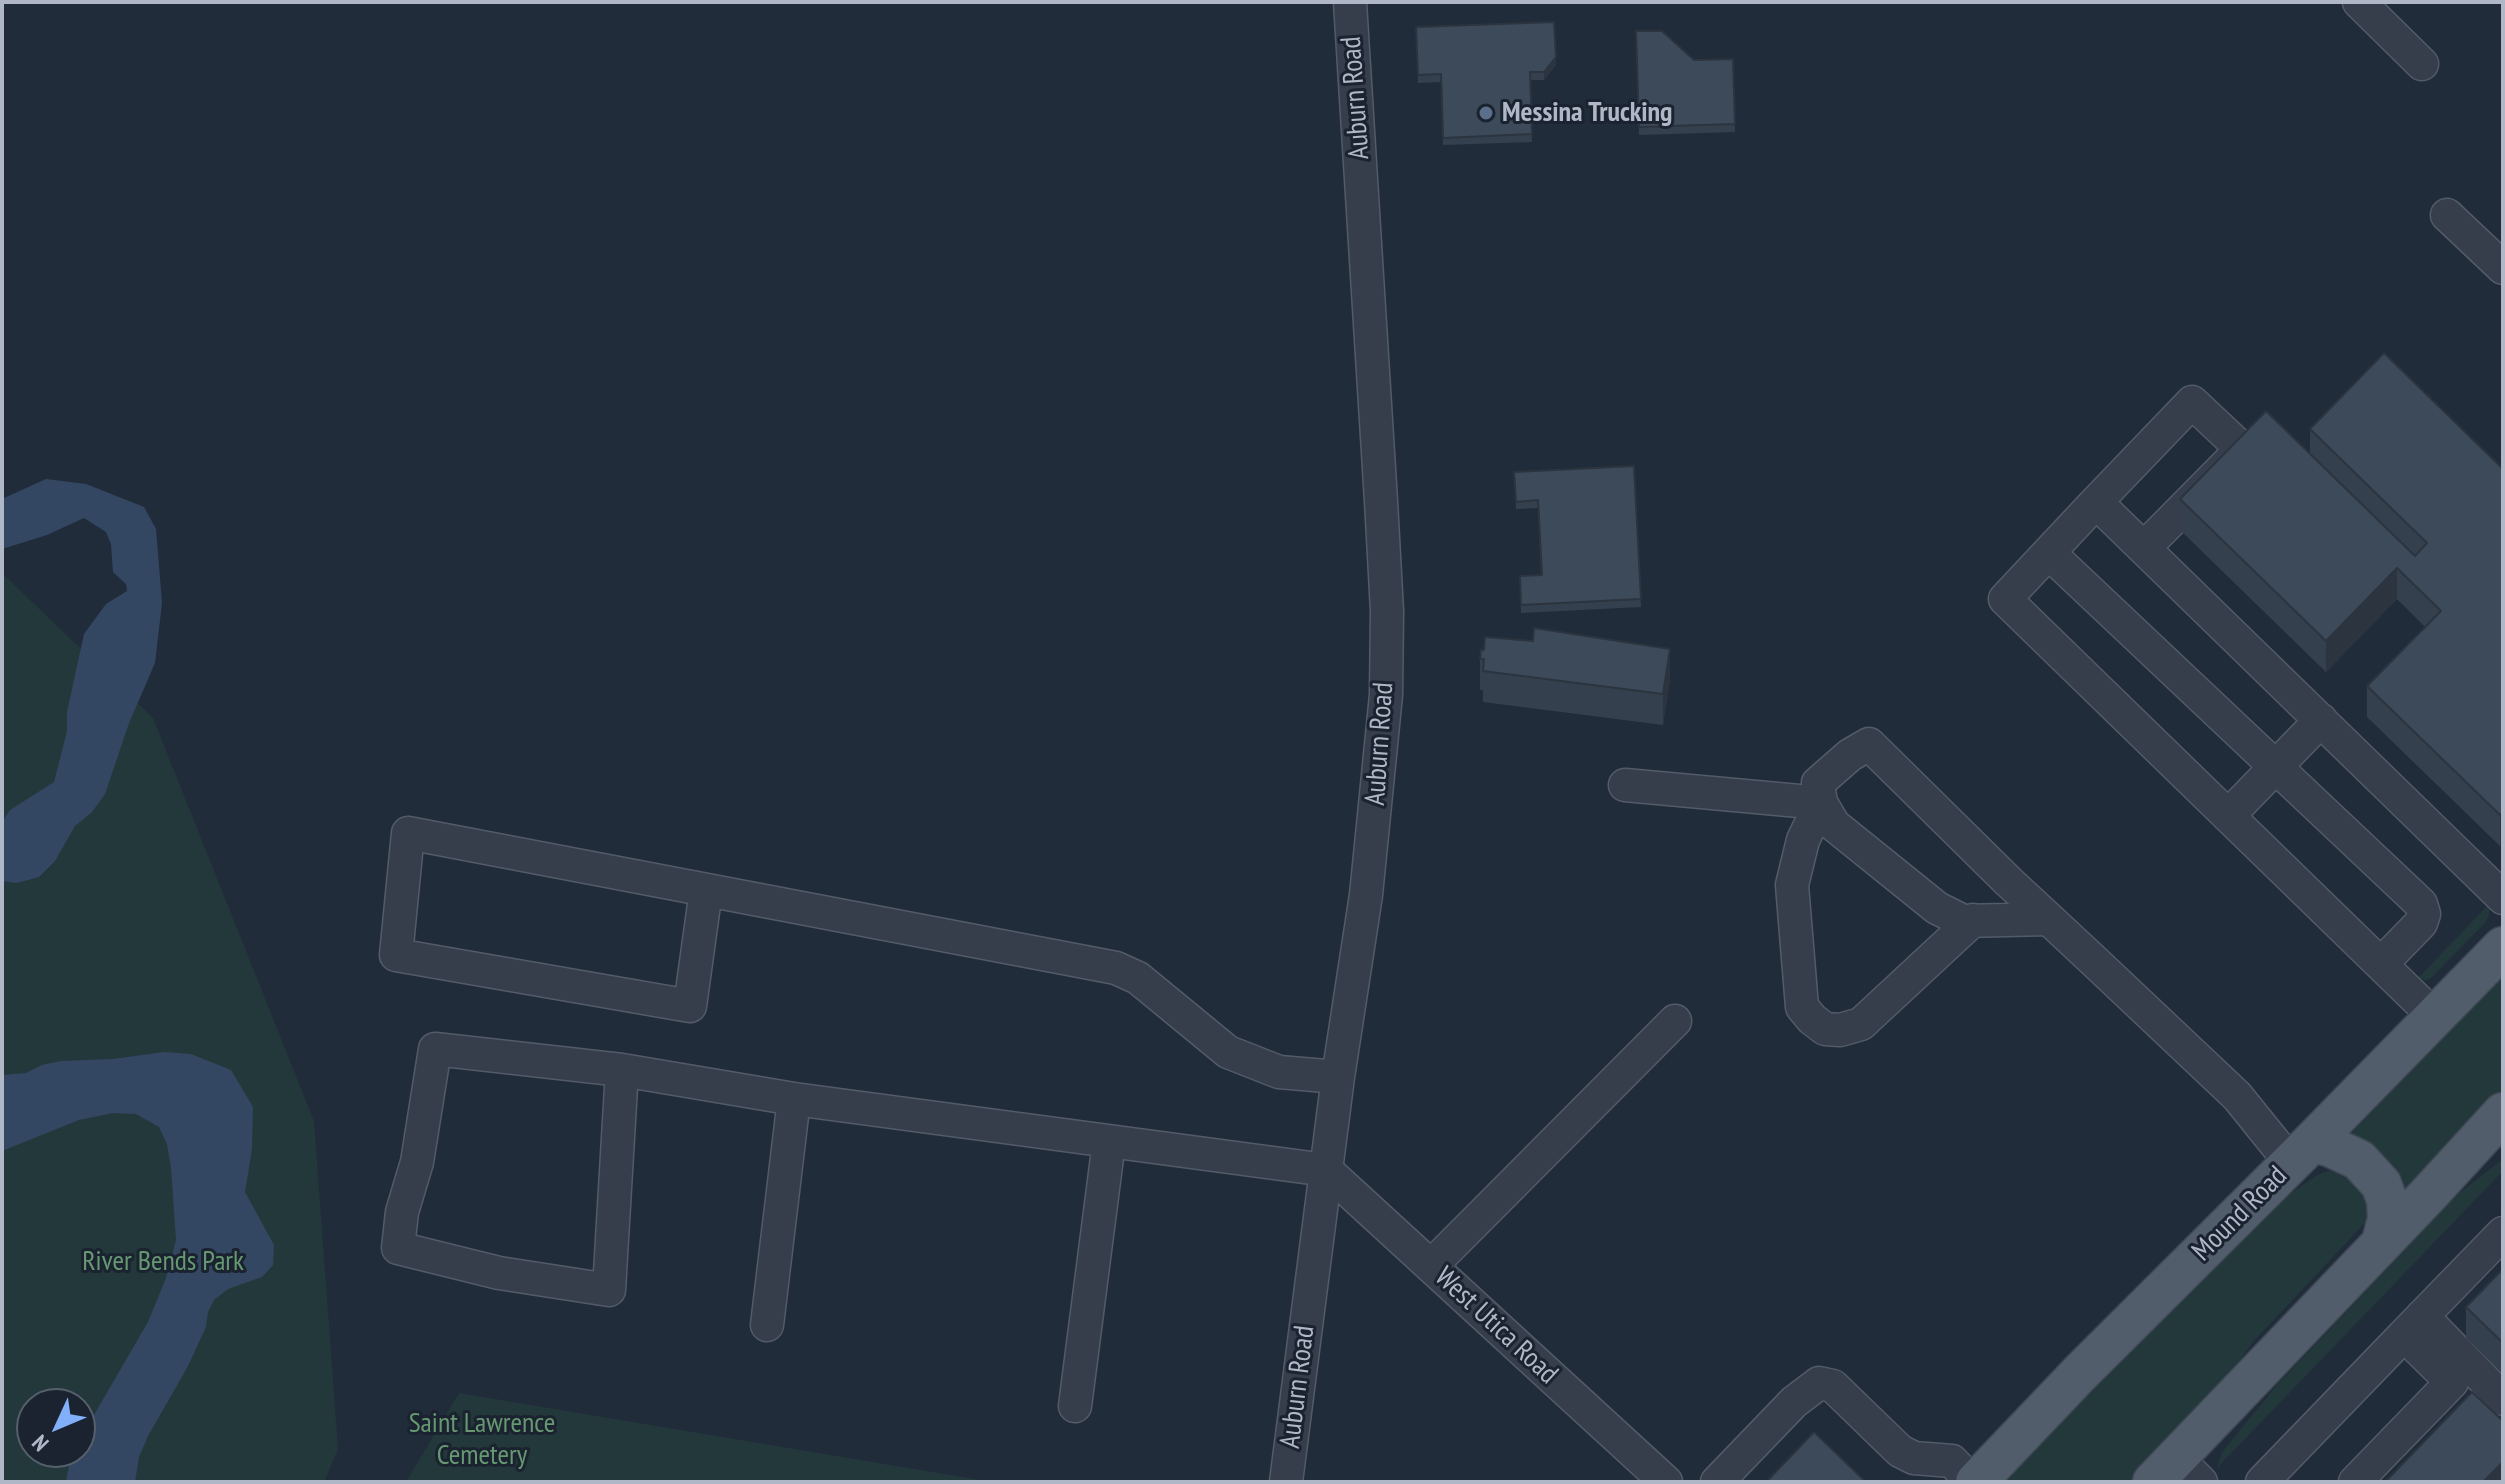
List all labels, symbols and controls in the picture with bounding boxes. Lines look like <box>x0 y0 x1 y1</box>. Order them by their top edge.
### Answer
street label: Auburn Road <box>1335 35 1377 161</box>
place label: Messina Trucking <box>1502 96 1673 130</box>
marker: Messina Trucking <box>1477 104 1495 122</box>
street label: Auburn Road <box>1359 681 1401 807</box>
street label: Mound Road <box>2186 1160 2294 1268</box>
park label: River Bends Park <box>82 1245 244 1279</box>
street label: West Utica Road <box>1428 1261 1564 1391</box>
street label: Auburn Road <box>1274 1324 1322 1450</box>
north arrow <box>16 1388 96 1468</box>
park label: Saint Lawrence Cemetery <box>409 1407 555 1473</box>
text: N <box>26 1429 54 1457</box>

